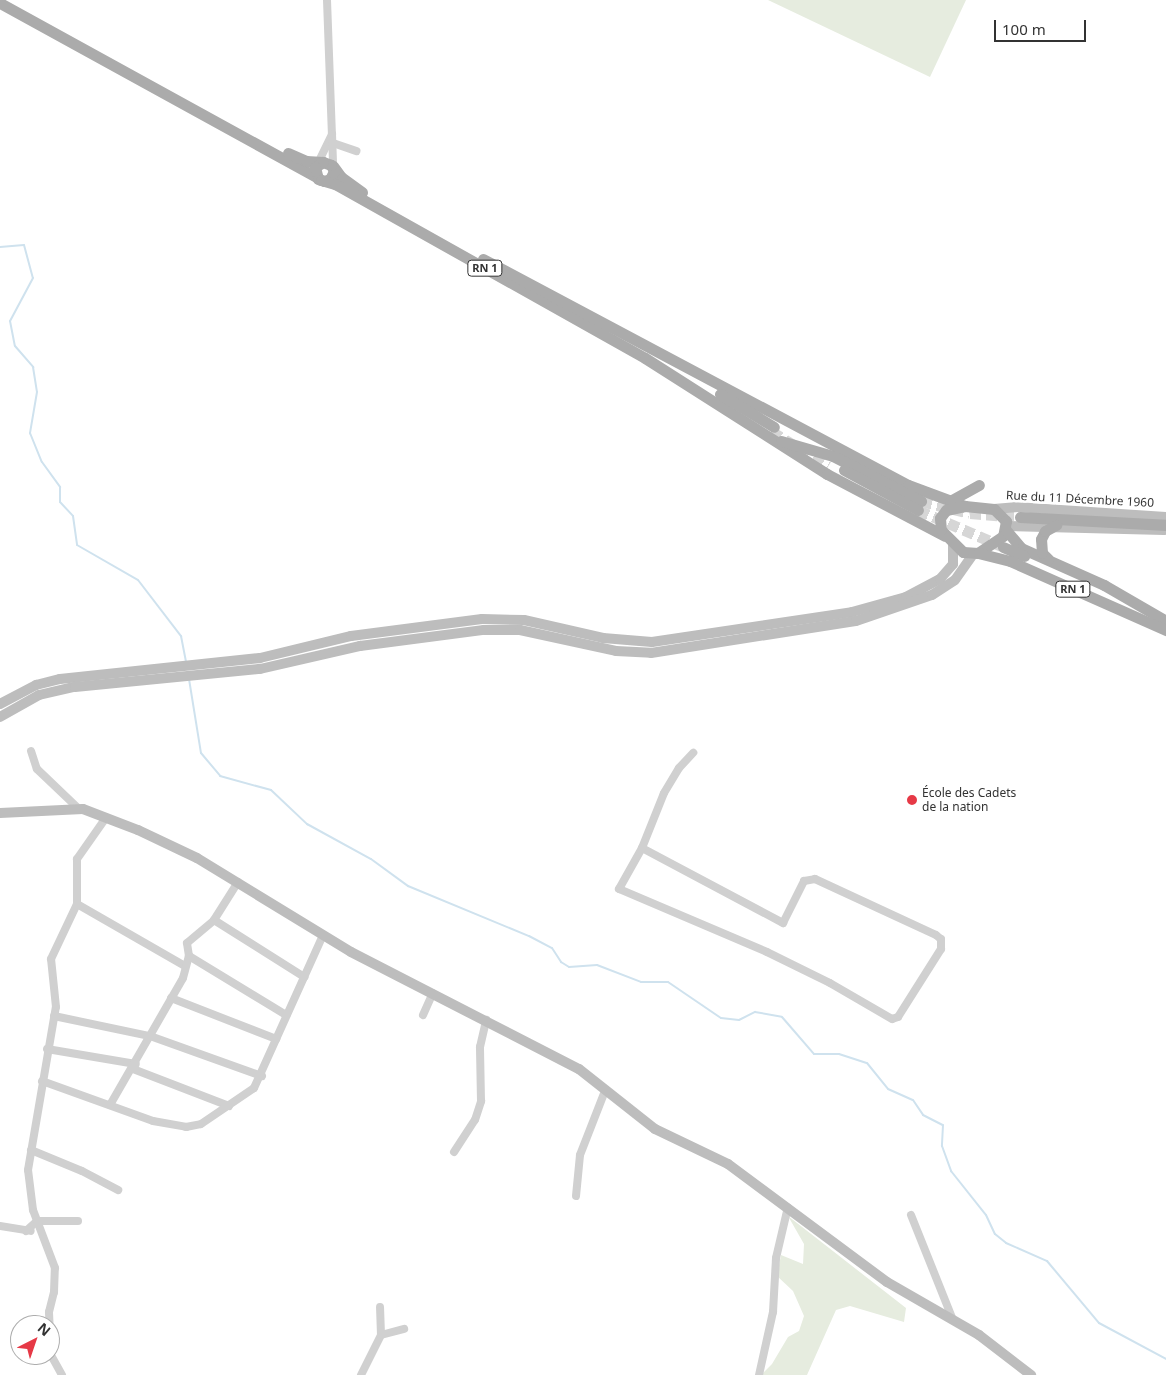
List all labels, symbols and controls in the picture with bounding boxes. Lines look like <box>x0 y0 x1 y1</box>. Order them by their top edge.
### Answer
scale bar <box>996 10 1088 42</box>
text: 100 m <box>1002 19 1046 39</box>
road number: RN 1 <box>466 260 504 276</box>
street label: Rue du 11 Décembre 1960 <box>1006 488 1154 510</box>
road number: RN 1 <box>1054 580 1092 598</box>
place label: École des Cadets de la nation <box>922 786 1016 814</box>
marker: École des Cadets de la nation <box>906 794 918 806</box>
north arrow <box>10 1315 60 1365</box>
text: N <box>34 1318 55 1340</box>

